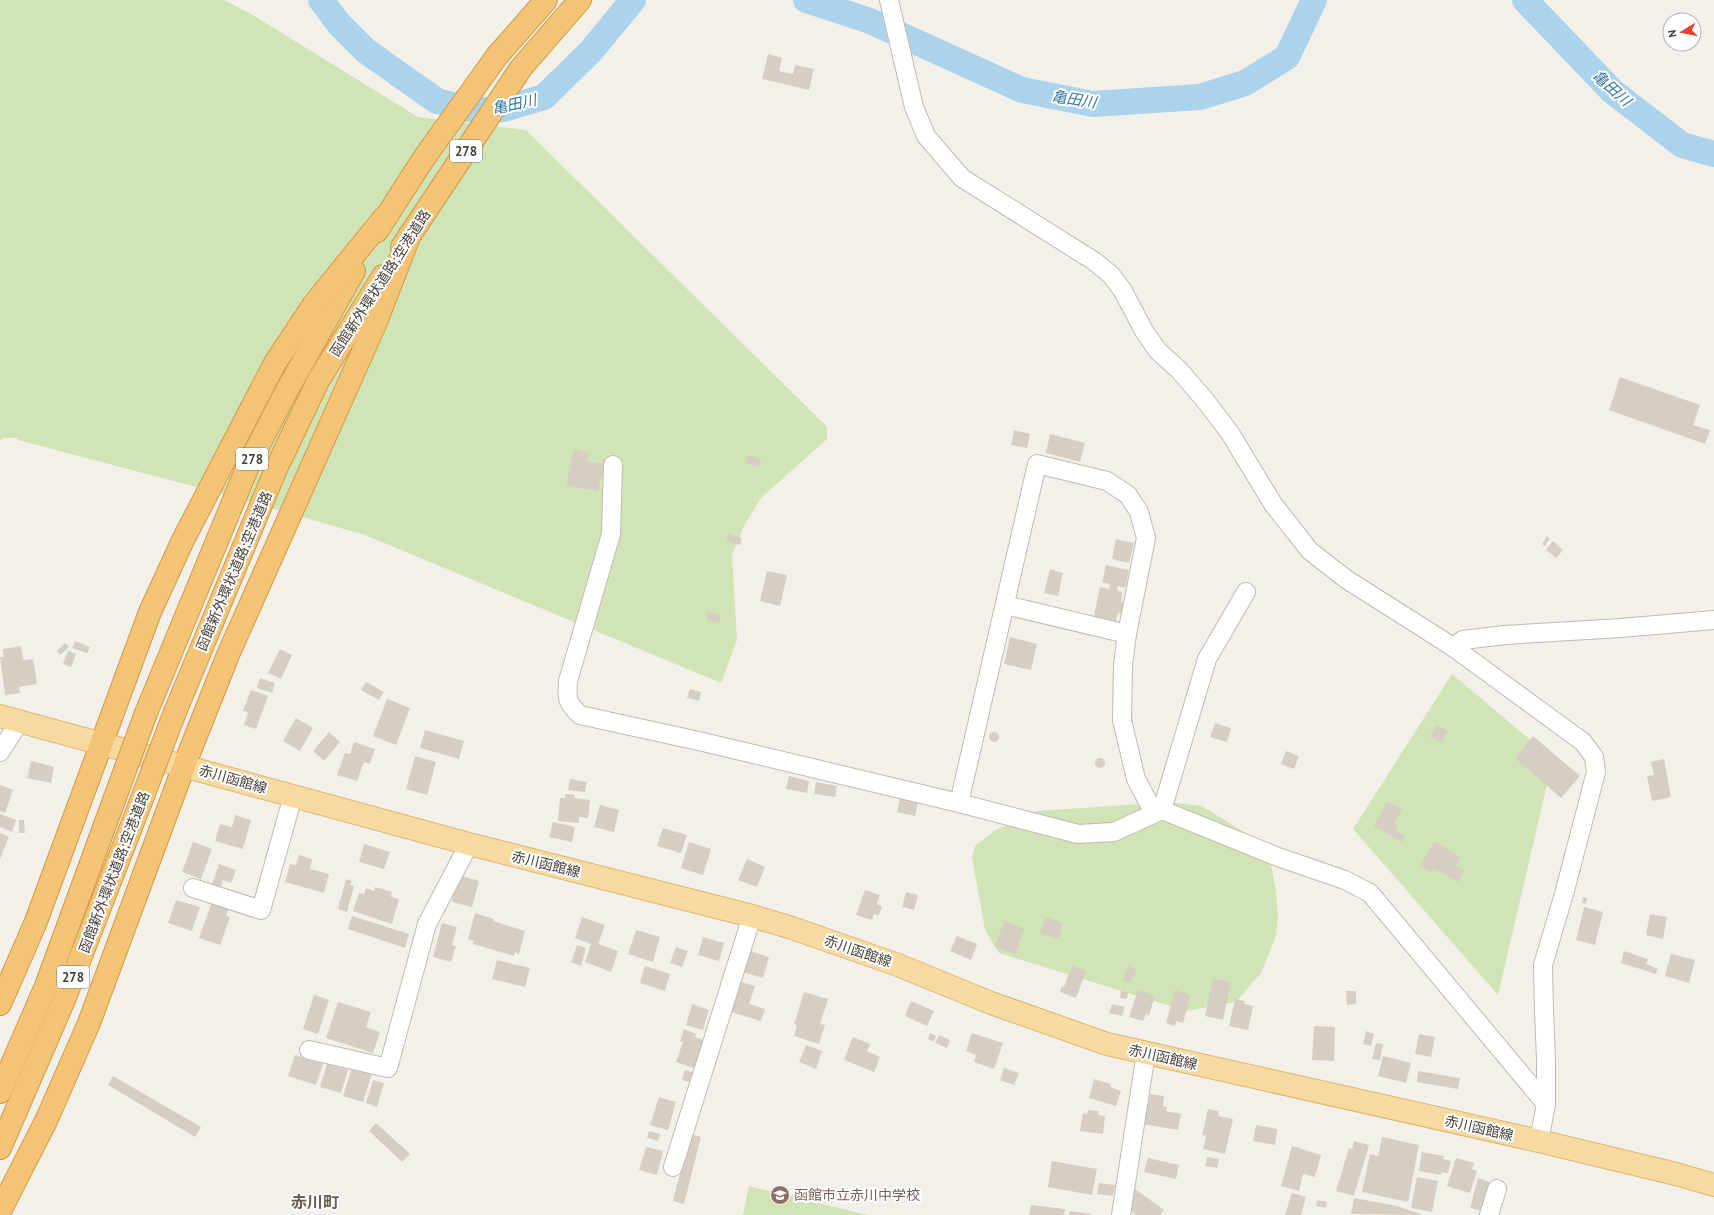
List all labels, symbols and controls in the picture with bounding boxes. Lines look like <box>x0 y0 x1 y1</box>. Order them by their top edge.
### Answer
north arrow <box>1662 12 1702 52</box>
text: N <box>1665 29 1680 39</box>
water label: 亀田川 <box>1589 66 1637 111</box>
water label: 亀田川 <box>1050 86 1100 112</box>
water label: 亀田川 <box>490 90 540 118</box>
road number: 278 <box>450 140 482 162</box>
street label: 函館新外環状道路;空港道路 <box>326 206 434 360</box>
road number: 278 <box>236 448 268 470</box>
street label: 函館新外環状道路;空港道路 <box>192 489 276 653</box>
street label: 赤川函館線 <box>197 761 269 797</box>
street label: 函館新外環状道路;空港道路 <box>75 789 153 955</box>
street label: 赤川函館線 <box>510 847 582 881</box>
street label: 赤川函館線 <box>822 931 894 971</box>
road number: 278 <box>57 966 89 988</box>
street label: 赤川函館線 <box>1127 1040 1199 1074</box>
street label: 赤川函館線 <box>1443 1111 1515 1145</box>
school or university icon: 函館市立赤川中学校 <box>769 1184 791 1206</box>
place label: 函館市立赤川中学校 <box>794 1186 920 1204</box>
district label: 赤川町 <box>291 1192 339 1212</box>

